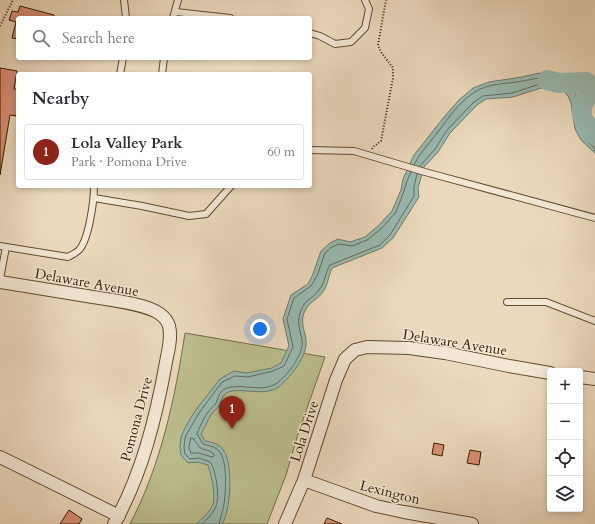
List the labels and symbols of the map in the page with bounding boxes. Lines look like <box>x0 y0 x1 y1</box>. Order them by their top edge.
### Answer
street label: Delaware Avenue <box>33 264 140 301</box>
your location <box>250 319 270 339</box>
street label: Delaware Avenue <box>401 325 508 360</box>
street label: Pomona Drive <box>116 375 157 464</box>
pin: 1 <box>219 396 245 429</box>
street label: Lola Drive <box>286 398 323 464</box>
street label: Lexington <box>358 476 422 509</box>

